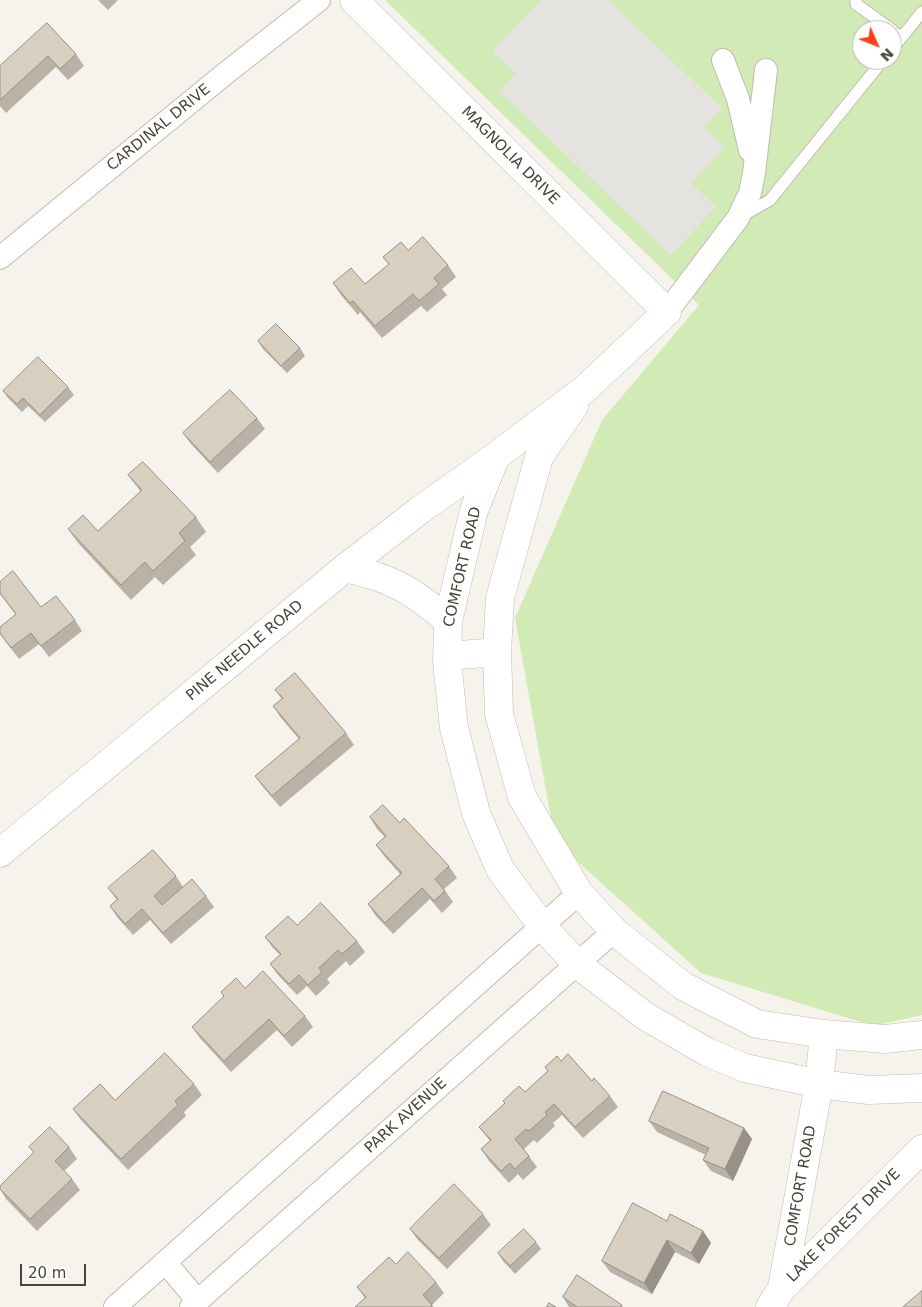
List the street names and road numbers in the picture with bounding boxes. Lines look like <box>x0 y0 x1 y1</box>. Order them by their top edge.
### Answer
street label: CARDINAL DRIVE <box>104 81 214 175</box>
street label: MAGNOLIA DRIVE <box>457 103 563 209</box>
street label: COMFORT ROAD <box>440 505 486 629</box>
street label: PINE NEEDLE ROAD <box>183 597 307 705</box>
street label: PARK AVENUE <box>361 1074 451 1158</box>
street label: COMFORT ROAD <box>781 1124 821 1248</box>
street label: LAKE FOREST DRIVE <box>784 1166 904 1286</box>

